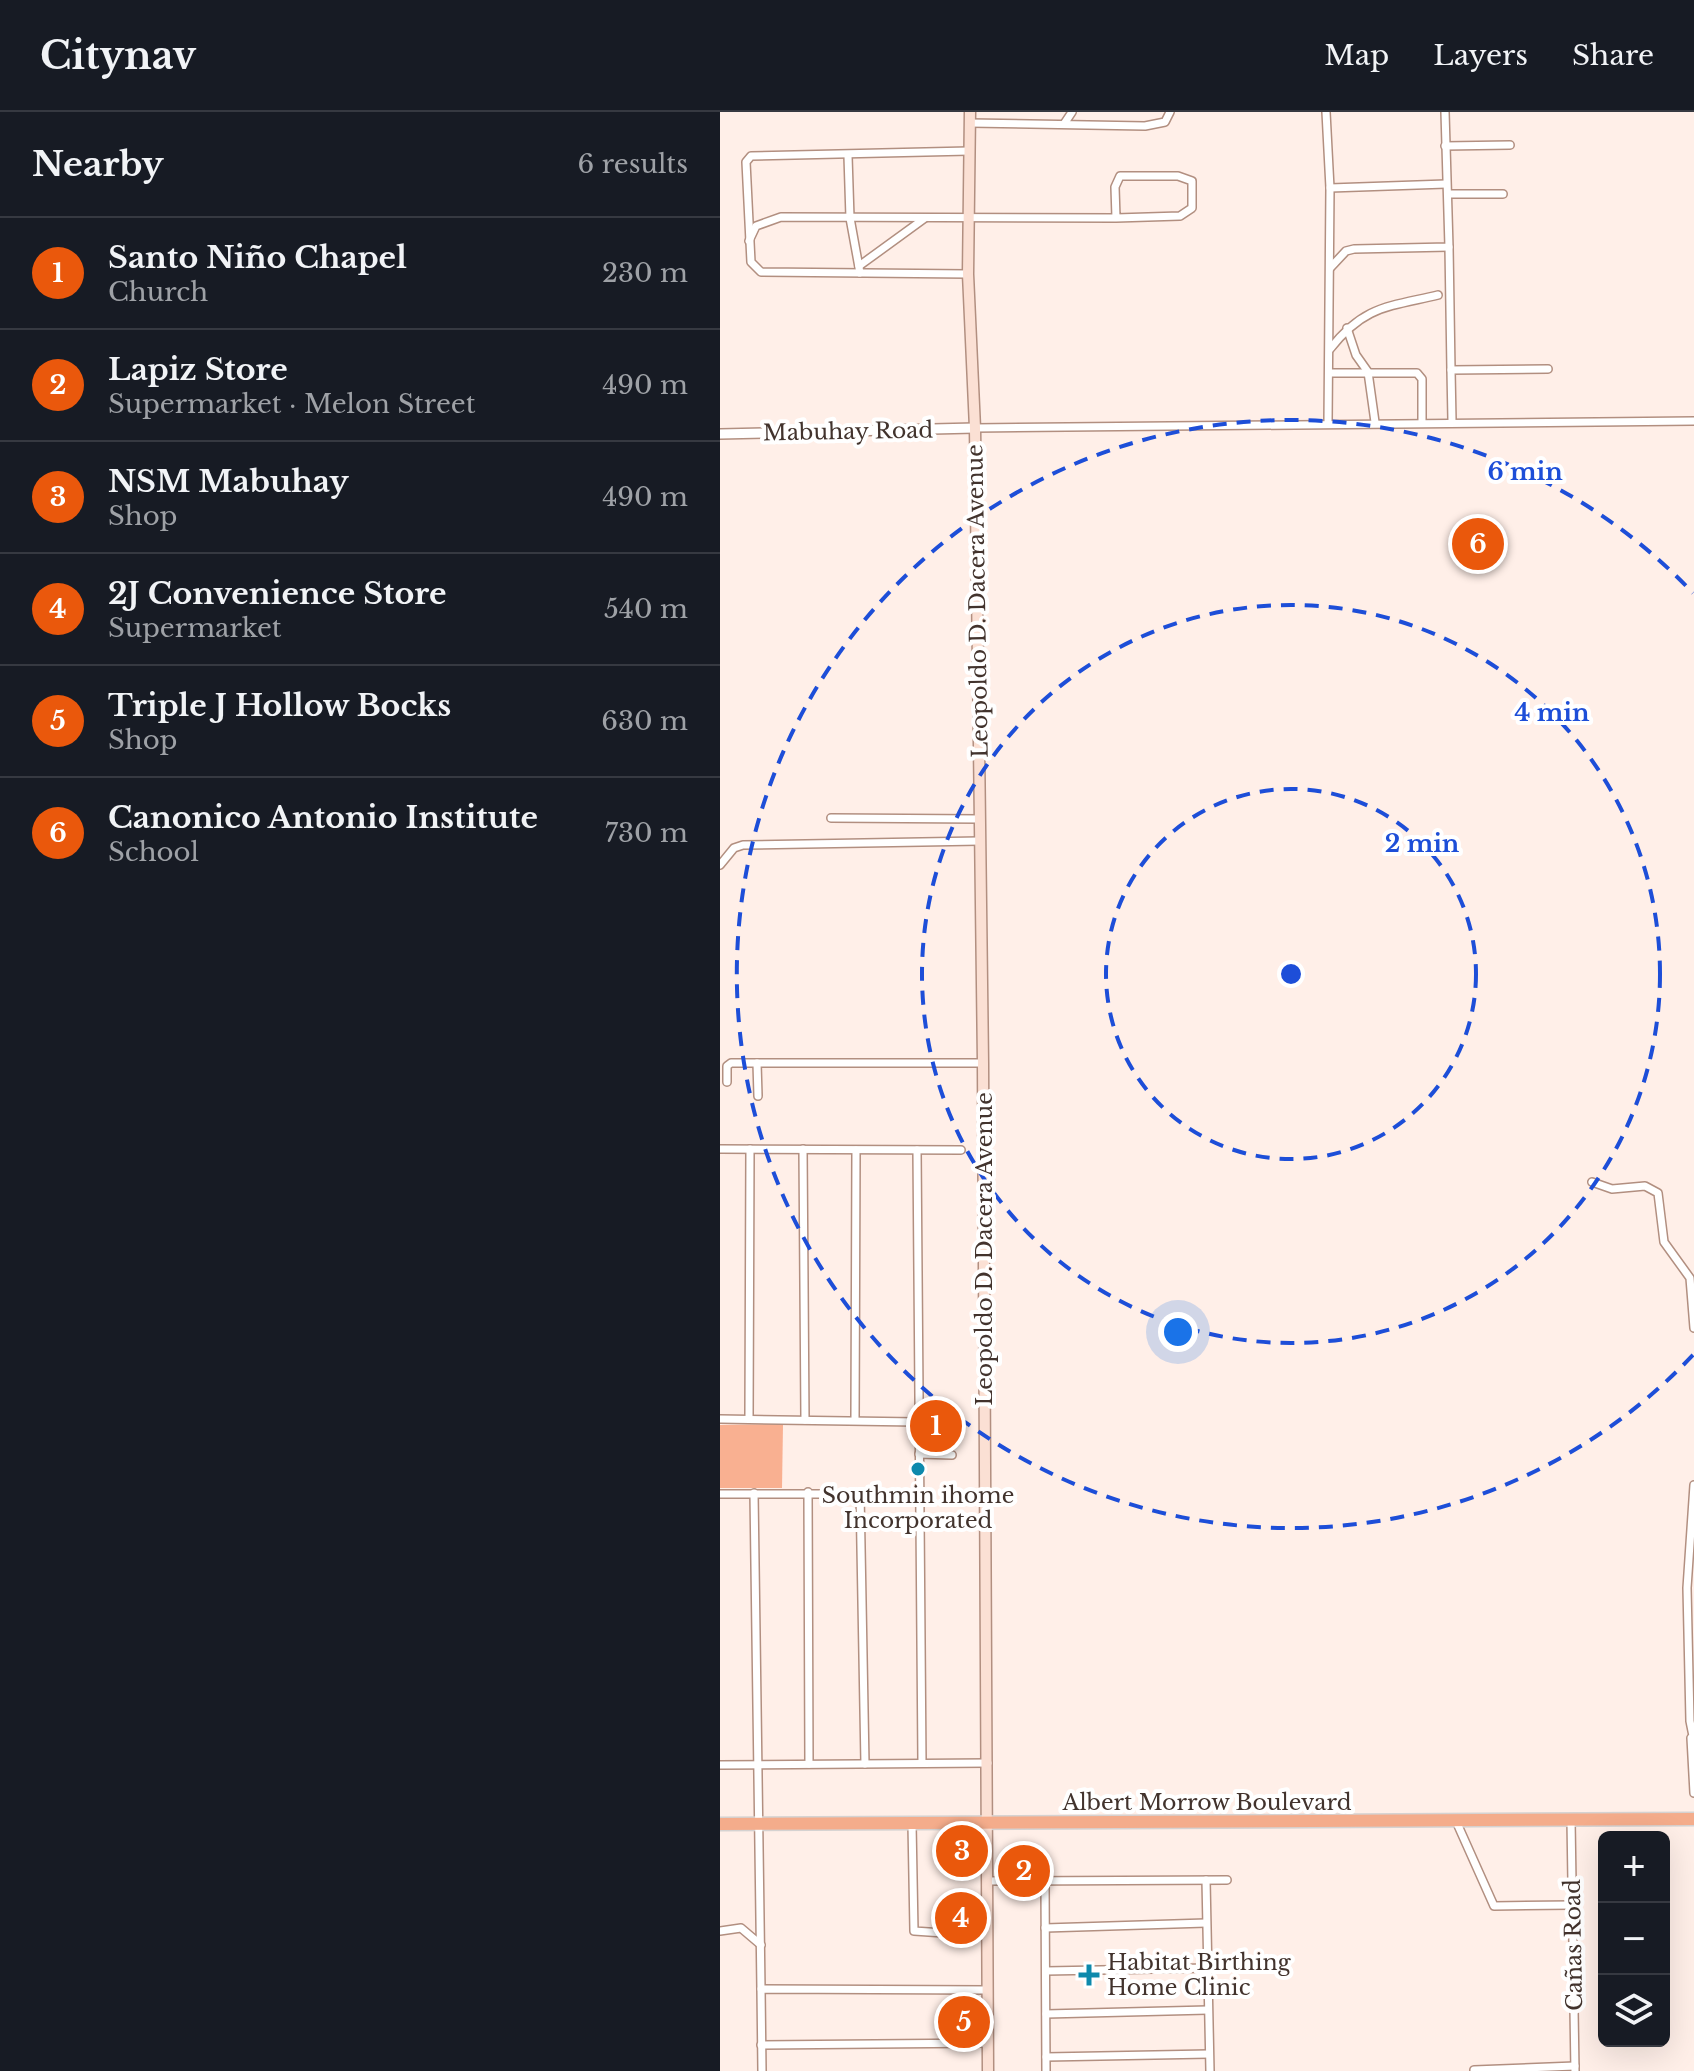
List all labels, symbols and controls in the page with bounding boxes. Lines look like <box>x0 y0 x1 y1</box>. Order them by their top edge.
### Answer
text: Citynav <box>40 32 196 79</box>
text: Map <box>1324 38 1389 73</box>
text: Layers <box>1433 38 1528 73</box>
text: Share <box>1572 38 1654 73</box>
text: Nearby <box>32 143 164 185</box>
text: 6 results <box>577 148 688 180</box>
text: Santo Niño Chapel <box>108 239 407 276</box>
text: 1 <box>52 257 64 289</box>
text: 230 m <box>602 257 688 289</box>
text: Church <box>108 276 208 308</box>
text: Lapiz Store <box>108 351 288 388</box>
text: 2 <box>50 369 66 401</box>
text: 490 m <box>602 369 688 401</box>
text: Supermarket · Melon Street <box>108 388 476 420</box>
street label: Mabuhay Road <box>763 417 934 446</box>
street label: Leopoldo D. Dacera Avenue <box>961 444 994 758</box>
text: 6 min <box>1487 457 1563 486</box>
text: NSM Mabuhay <box>108 463 349 500</box>
text: 3 <box>50 481 66 513</box>
text: 490 m <box>602 481 688 513</box>
text: Shop <box>108 500 177 532</box>
pin: 6 <box>1452 514 1504 574</box>
text: 2J Convenience Store <box>108 575 447 612</box>
text: 4 <box>49 593 67 625</box>
text: 540 m <box>604 593 688 625</box>
text: Supermarket <box>108 612 282 644</box>
text: Triple J Hollow Bocks <box>108 687 451 724</box>
text: 4 min <box>1515 698 1590 727</box>
text: 5 <box>50 705 66 737</box>
text: 630 m <box>601 705 688 737</box>
text: Shop <box>108 724 177 756</box>
text: Canonico Antonio Institute <box>108 799 538 836</box>
text: 6 <box>49 817 67 849</box>
text: 730 m <box>605 817 688 849</box>
text: 2 min <box>1385 829 1460 858</box>
text: School <box>108 836 199 868</box>
centre of rings <box>1277 960 1305 988</box>
street label: Leopoldo D. Dacera Avenue <box>971 1092 998 1406</box>
your location <box>1158 1312 1198 1352</box>
pin: 1 <box>910 1396 962 1456</box>
marker: Southmin ihome Incorporated <box>909 1460 927 1478</box>
place label: Southmin ihome Incorporated <box>822 1482 1014 1534</box>
street label: Albert Morrow Boulevard <box>1061 1789 1352 1816</box>
pin: 3 <box>936 1821 988 1881</box>
map controls <box>1598 1831 1670 2047</box>
button: + <box>1598 1831 1670 1903</box>
pin: 2 <box>998 1841 1050 1901</box>
street label: Cañas Road <box>1559 1879 1588 2011</box>
pin: 4 <box>935 1888 987 1948</box>
button: − <box>1598 1903 1670 1975</box>
place label: Habitat Birthing Home Clinic <box>1107 1949 1292 2001</box>
marker: Habitat Birthing Home Clinic <box>1078 1964 1100 1986</box>
button: layers <box>1598 1975 1670 2047</box>
pin: 5 <box>938 1992 990 2052</box>

